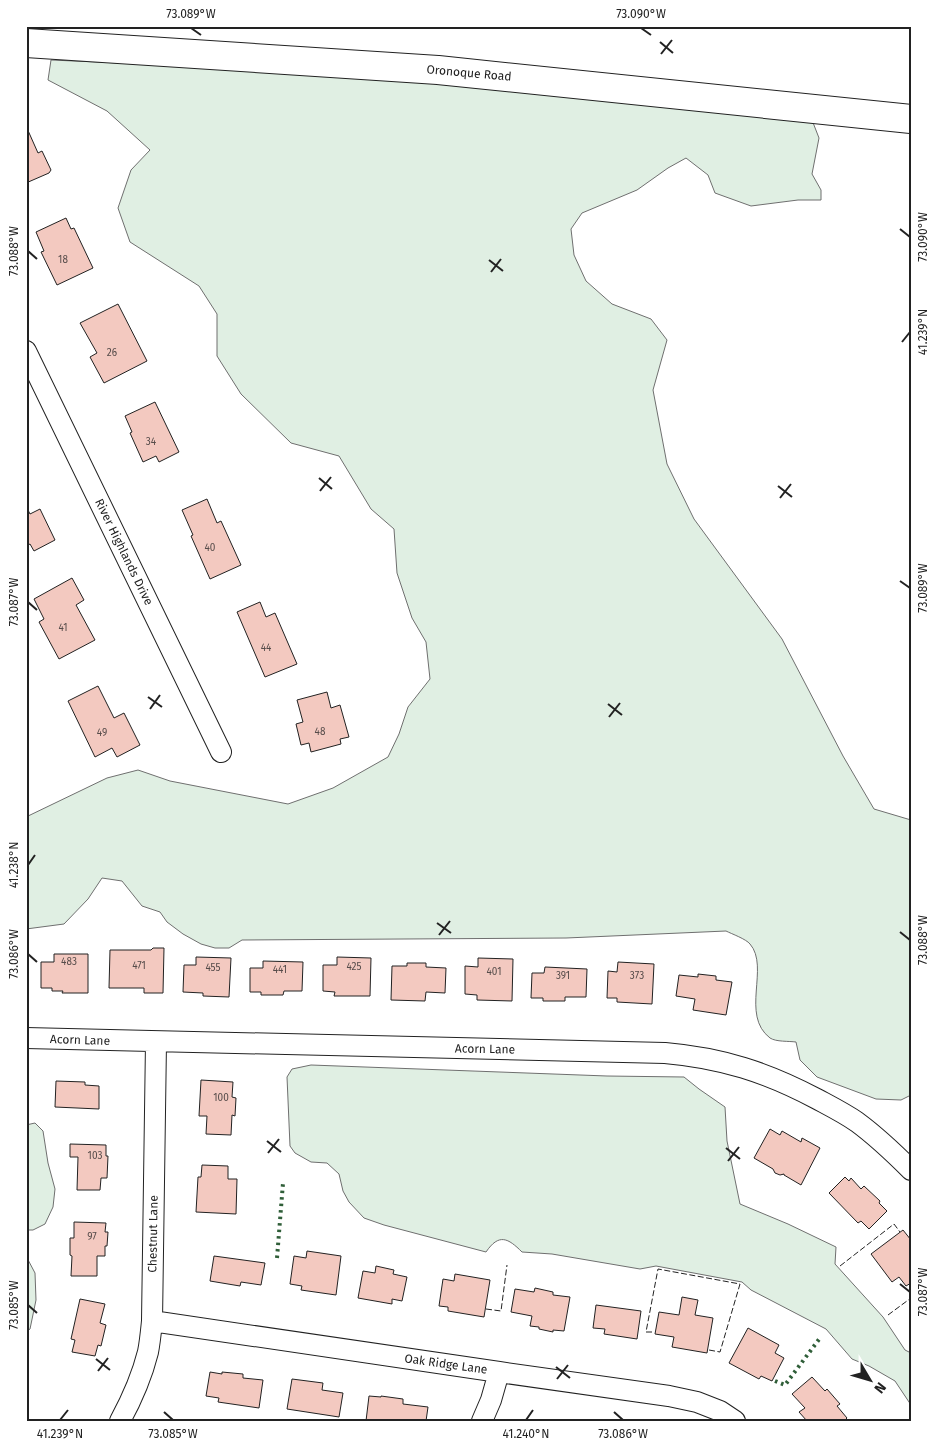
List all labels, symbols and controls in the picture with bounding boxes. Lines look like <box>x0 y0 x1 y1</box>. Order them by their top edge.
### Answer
text: 73.089°W <box>166 7 216 21</box>
text: 73.090°W <box>616 7 666 21</box>
street label: Oronoque Road <box>426 62 512 84</box>
text: 73.090°W <box>916 212 930 262</box>
text: 73.088°W <box>7 226 21 276</box>
house number: 18 <box>58 254 68 266</box>
text: 41.239°N <box>916 309 930 355</box>
house number: 26 <box>107 347 117 359</box>
house number: 34 <box>146 436 157 448</box>
street label: River Highlands Drive <box>92 496 156 608</box>
house number: 40 <box>205 542 216 554</box>
text: 73.089°W <box>916 563 930 613</box>
text: 73.087°W <box>7 578 21 626</box>
house number: 41 <box>58 622 68 634</box>
house number: 44 <box>261 642 272 654</box>
house number: 48 <box>315 726 326 738</box>
house number: 49 <box>97 727 107 739</box>
text: 41.238°N <box>7 842 21 888</box>
text: 73.088°W <box>916 915 930 965</box>
text: 73.086°W <box>7 929 21 979</box>
house number: 483 <box>61 956 77 968</box>
house number: 471 <box>132 960 146 972</box>
house number: 425 <box>346 961 362 973</box>
house number: 455 <box>205 962 221 974</box>
house number: 441 <box>273 964 287 976</box>
house number: 401 <box>487 966 501 978</box>
house number: 391 <box>556 970 570 982</box>
house number: 373 <box>630 970 644 982</box>
street label: Acorn Lane <box>50 1032 110 1048</box>
street label: Acorn Lane <box>455 1041 515 1057</box>
house number: 100 <box>213 1092 229 1104</box>
house number: 103 <box>88 1150 102 1162</box>
street label: Chestnut Lane <box>145 1195 161 1273</box>
house number: 97 <box>87 1231 97 1243</box>
text: 73.087°W <box>916 1268 930 1316</box>
text: 73.085°W <box>7 1280 21 1330</box>
street label: Oak Ridge Lane <box>404 1351 488 1377</box>
north arrow <box>844 1354 894 1404</box>
text: N <box>870 1379 889 1397</box>
text: 41.239°N <box>37 1427 83 1441</box>
text: 73.085°W <box>148 1427 198 1441</box>
text: 41.240°N <box>503 1427 549 1441</box>
text: 73.086°W <box>598 1427 648 1441</box>

